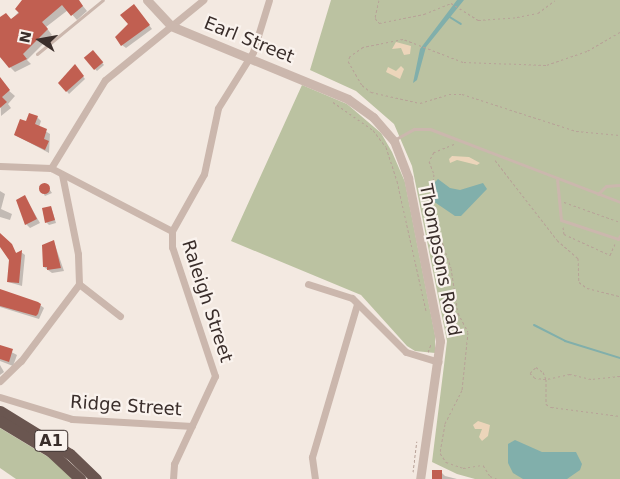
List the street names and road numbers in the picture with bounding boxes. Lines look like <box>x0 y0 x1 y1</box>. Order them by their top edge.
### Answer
street label: Earl Street <box>201 12 297 68</box>
street label: Thompsons Road <box>415 182 465 338</box>
street label: Raleigh Street <box>177 237 237 365</box>
street label: Ridge Street <box>69 391 183 421</box>
road number: A1 <box>34 428 68 454</box>

